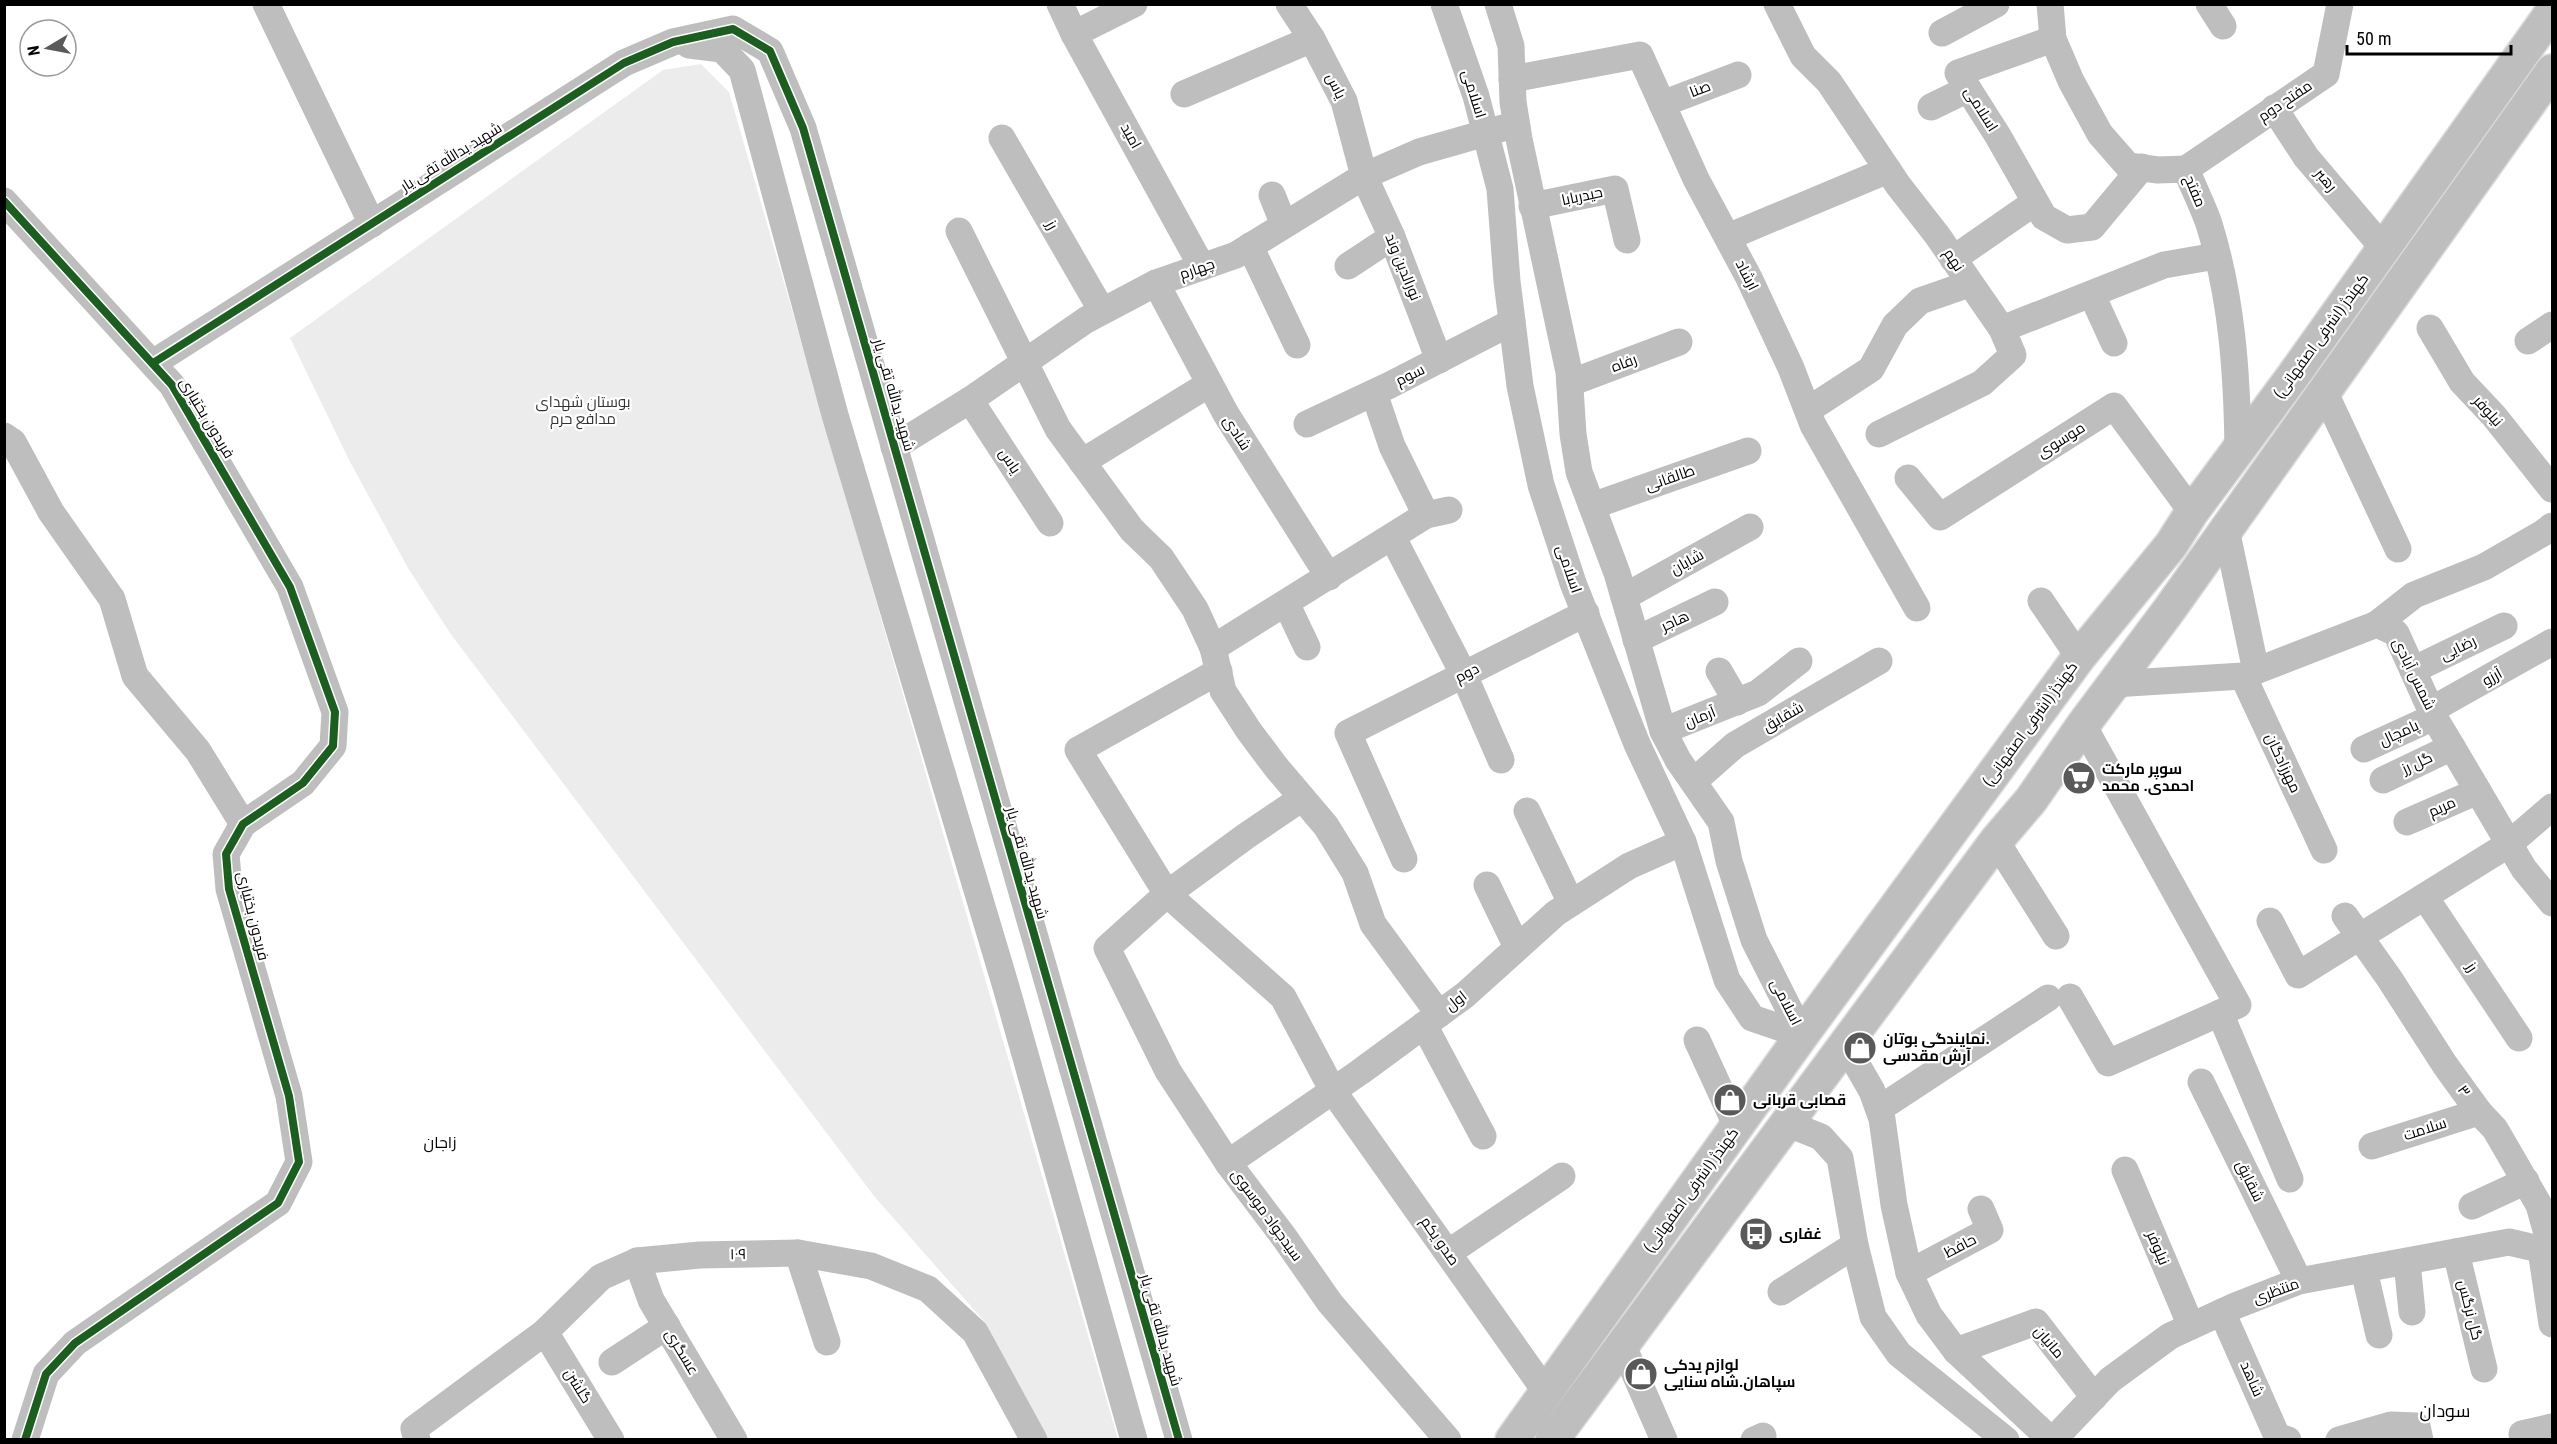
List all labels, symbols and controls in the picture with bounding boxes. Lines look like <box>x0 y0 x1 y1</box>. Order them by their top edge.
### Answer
north arrow <box>18 18 78 78</box>
scale bar <box>2347 18 2510 56</box>
text: 50 m <box>2356 28 2391 49</box>
text: N <box>24 44 44 57</box>
street label: اسلامی <box>1457 68 1490 121</box>
street label: یاس <box>1321 70 1350 102</box>
street label: مفتح دوم <box>2255 76 2317 127</box>
street label: صنا <box>1687 77 1713 101</box>
street label: اسلامی <box>1959 83 2002 135</box>
street label: شهید یدالله تقی یار <box>396 118 506 197</box>
street label: امید <box>1117 120 1145 152</box>
street label: رهبر <box>2310 164 2341 195</box>
street label: مفتح <box>2178 172 2210 211</box>
street label: حیدربابا <box>1560 183 1604 209</box>
street label: رز <box>1042 216 1062 233</box>
street label: نورالدین وند <box>1380 231 1425 304</box>
street label: نهم <box>1939 245 1968 275</box>
street label: چهارم <box>1177 255 1217 284</box>
street label: ارشاد <box>1732 257 1762 293</box>
street label: کهندژ (اشرفی اصفهانی) <box>2270 270 2373 402</box>
street label: شهید یدالله تقی یار <box>868 335 920 454</box>
street label: رفاه <box>1609 350 1639 376</box>
street label: سوم <box>1392 360 1428 391</box>
street label: فریدون بختیاری <box>175 374 238 462</box>
street label: نیلوفر <box>2469 391 2506 430</box>
park label: بوستان شهدای مدافع حرم <box>535 393 631 430</box>
street label: شادی <box>1219 412 1255 454</box>
street label: موسوی <box>2034 418 2089 462</box>
street label: یاس <box>994 445 1025 478</box>
street label: طالقانی <box>1643 461 1697 496</box>
street label: اسلامی <box>1552 543 1586 596</box>
street label: شایان <box>1667 546 1707 579</box>
street label: هاجر <box>1657 607 1692 636</box>
street label: رضایی <box>2437 632 2479 665</box>
street label: شمس آبادی <box>2388 635 2439 713</box>
street label: کهندژ (اشرفی اصفهانی) <box>1979 658 2082 790</box>
street label: دوم <box>1452 659 1483 688</box>
street label: آرزو <box>2479 664 2505 690</box>
street label: شقایق <box>1760 698 1807 737</box>
street label: آرمان <box>1682 703 1719 732</box>
street label: پامچال <box>2376 716 2422 751</box>
street label: مهرزادگان <box>2260 730 2305 796</box>
street label: گل رز <box>2398 748 2436 779</box>
supermarket icon: سوپر مارکت احمدی. محمد <box>2061 760 2097 796</box>
place label: سوپر مارکت احمدی. محمد <box>2102 760 2194 795</box>
street label: مریم <box>2426 793 2459 822</box>
street label: شهید یدالله تقی یار <box>1001 803 1053 922</box>
street label: فریدون بختیاری <box>232 870 273 963</box>
street label: رز <box>2462 958 2482 975</box>
street label: اسلامی <box>1766 976 1805 1029</box>
street label: اول <box>1442 987 1470 1015</box>
shop icon: نمایندگی بوتان. آرش مقدسی <box>1842 1030 1878 1066</box>
place label: نمایندگی بوتان. آرش مقدسی <box>1883 1030 1990 1065</box>
shop icon: قصابی قربانی <box>1712 1082 1748 1118</box>
street label: ۳ <box>2454 1082 2474 1100</box>
place label: قصابی قربانی <box>1753 1091 1846 1109</box>
street label: سلامت <box>2401 1114 2449 1144</box>
street label: کهندژ (اشرفی اصفهانی) <box>1640 1124 1743 1256</box>
district label: زاجان <box>424 1133 456 1153</box>
street label: شقایق <box>2231 1157 2268 1205</box>
street label: سیدجواد موسوی <box>1227 1165 1306 1265</box>
street label: صدو یکم <box>1416 1213 1463 1270</box>
bus stop icon: غفاری <box>1738 1216 1774 1252</box>
place label: غفاری <box>1779 1225 1822 1243</box>
street label: نیلوفر <box>2142 1227 2173 1268</box>
street label: حافظ <box>1941 1230 1979 1262</box>
street label: ۱۰۹ <box>730 1245 746 1263</box>
street label: شهید یدالله تقی یار <box>1135 1270 1187 1389</box>
street label: منتظری <box>2251 1274 2302 1309</box>
street label: گل نرگس <box>2453 1278 2486 1342</box>
street label: مانیان <box>2029 1322 2068 1362</box>
street label: عسگری <box>660 1326 703 1379</box>
shop icon: لوازم یدکی سپاهان.شاه سنایی <box>1623 1356 1659 1392</box>
place label: لوازم یدکی سپاهان.شاه سنایی <box>1664 1356 1795 1392</box>
street label: شاهد <box>2236 1359 2268 1399</box>
street label: گلشن <box>559 1365 596 1407</box>
district label: سودان <box>2420 1400 2470 1422</box>

